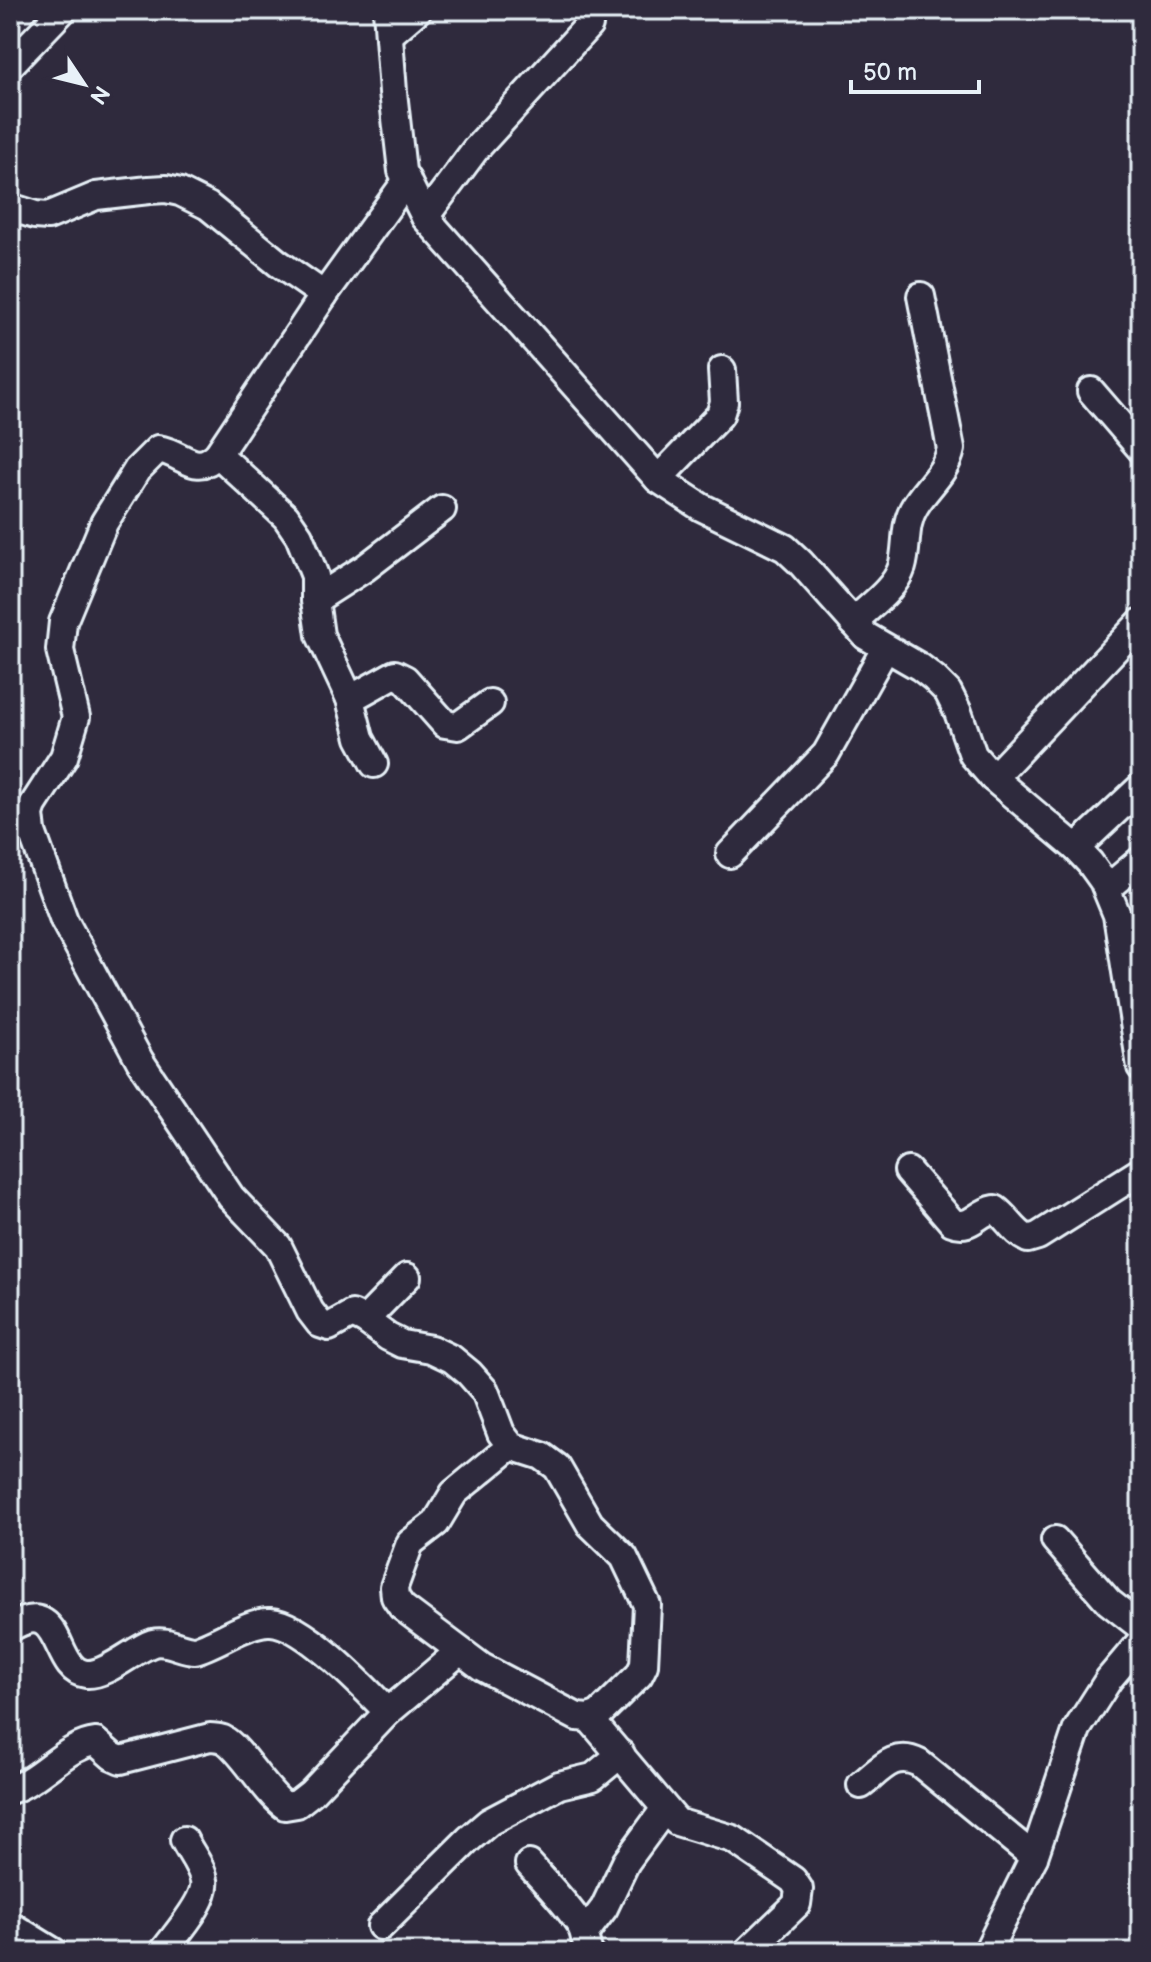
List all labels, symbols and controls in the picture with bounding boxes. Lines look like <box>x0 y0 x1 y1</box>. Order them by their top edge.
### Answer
north arrow <box>44 44 124 124</box>
scale bar <box>851 44 979 94</box>
text: 50 m <box>863 58 917 87</box>
text: N <box>83 80 115 109</box>

